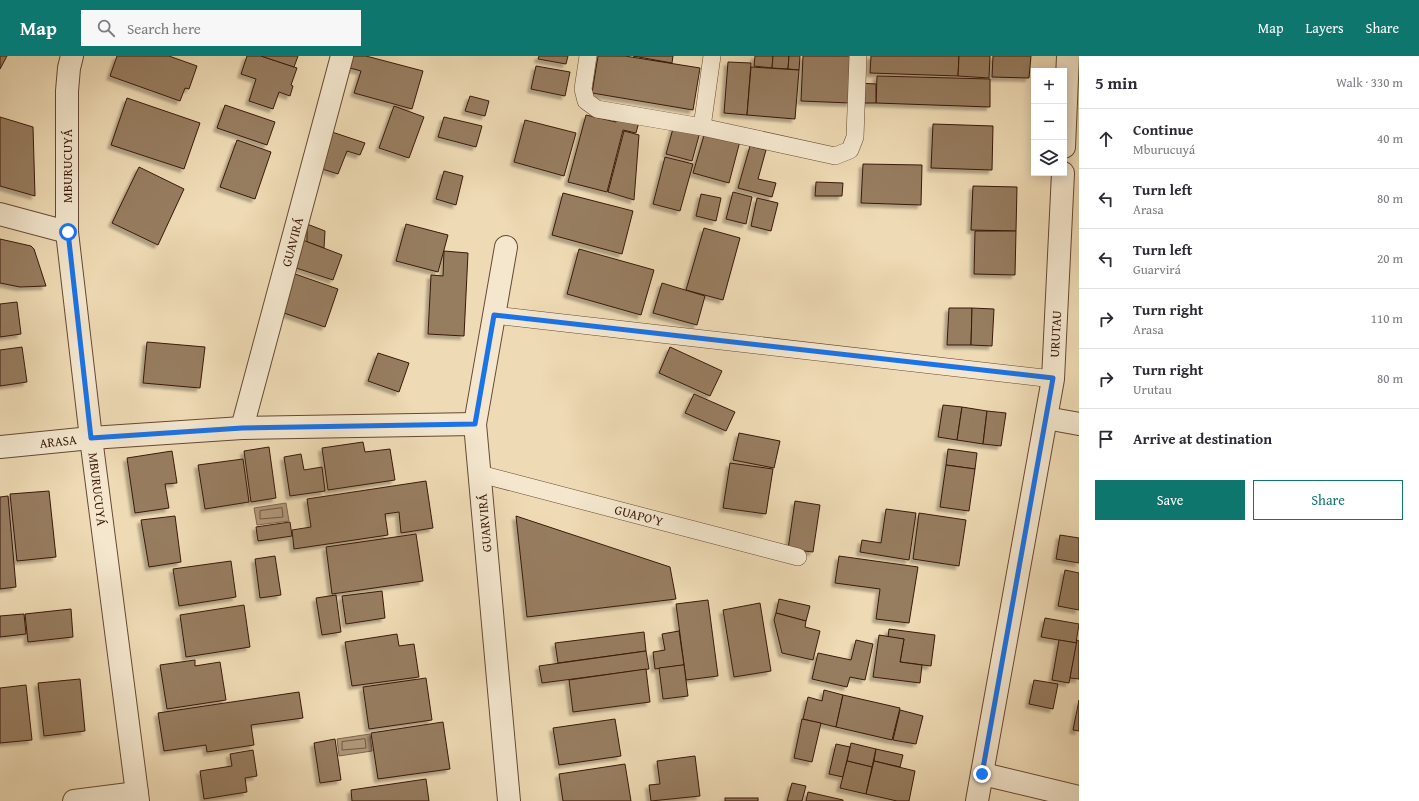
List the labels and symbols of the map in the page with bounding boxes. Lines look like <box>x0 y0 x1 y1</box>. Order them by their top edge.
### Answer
street label: MBURUCUYÁ <box>58 129 77 203</box>
street label: GUAVIRÁ <box>277 215 308 269</box>
route start <box>59 223 77 241</box>
street label: URUTAU <box>1045 310 1066 358</box>
street label: ARASA <box>38 430 78 453</box>
street label: MBURUCUYÁ <box>84 451 111 527</box>
street label: GUARVIRÁ <box>472 493 497 553</box>
street label: GUAPO'Y <box>612 500 665 531</box>
route end <box>973 765 991 783</box>

